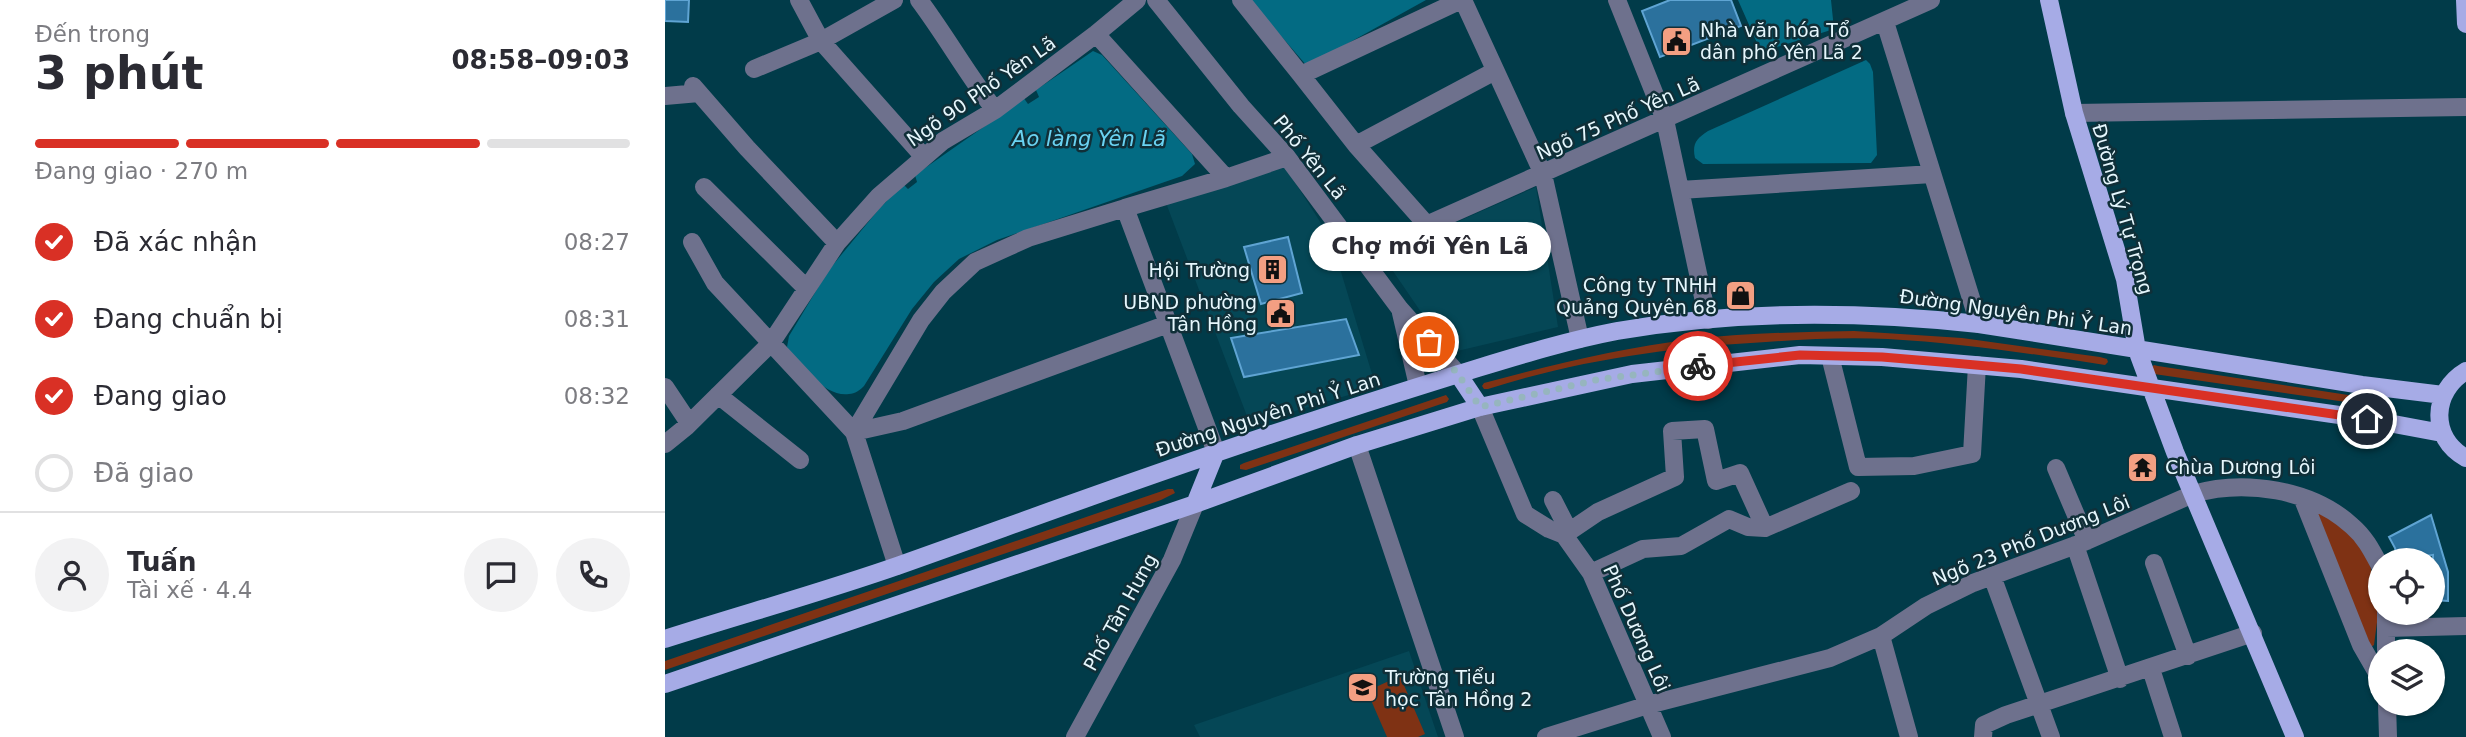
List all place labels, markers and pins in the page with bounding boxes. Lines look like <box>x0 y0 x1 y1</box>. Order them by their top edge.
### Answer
place label: Nhà văn hóa Tổ dân phố Yên Lã 2 <box>1700 19 1863 63</box>
public building icon: Nhà văn hóa Tổ dân phố Yên Lã 2 <box>1660 24 1694 58</box>
callout: Chợ mới Yên Lã <box>1308 223 1550 272</box>
building icon: Hội Trường <box>1256 253 1290 287</box>
place label: Hội Trường <box>1148 259 1250 281</box>
place label: Công ty TNHH Quảng Quyên 68 <box>1556 274 1717 318</box>
shop icon: Công ty TNHH Quảng Quyên 68 <box>1723 279 1757 313</box>
place label: UBND phường Tân Hồng <box>1123 291 1257 335</box>
public building icon: UBND phường Tân Hồng <box>1263 296 1297 330</box>
pin <box>1399 312 1459 372</box>
pin <box>2337 389 2397 449</box>
temple icon: Chùa Dương Lôi <box>2125 450 2159 484</box>
place label: Chùa Dương Lôi <box>2165 456 2316 478</box>
place label: Trường Tiểu học Tân Hồng 2 <box>1384 666 1532 710</box>
school or university icon: Trường Tiểu học Tân Hồng 2 <box>1345 671 1379 705</box>

